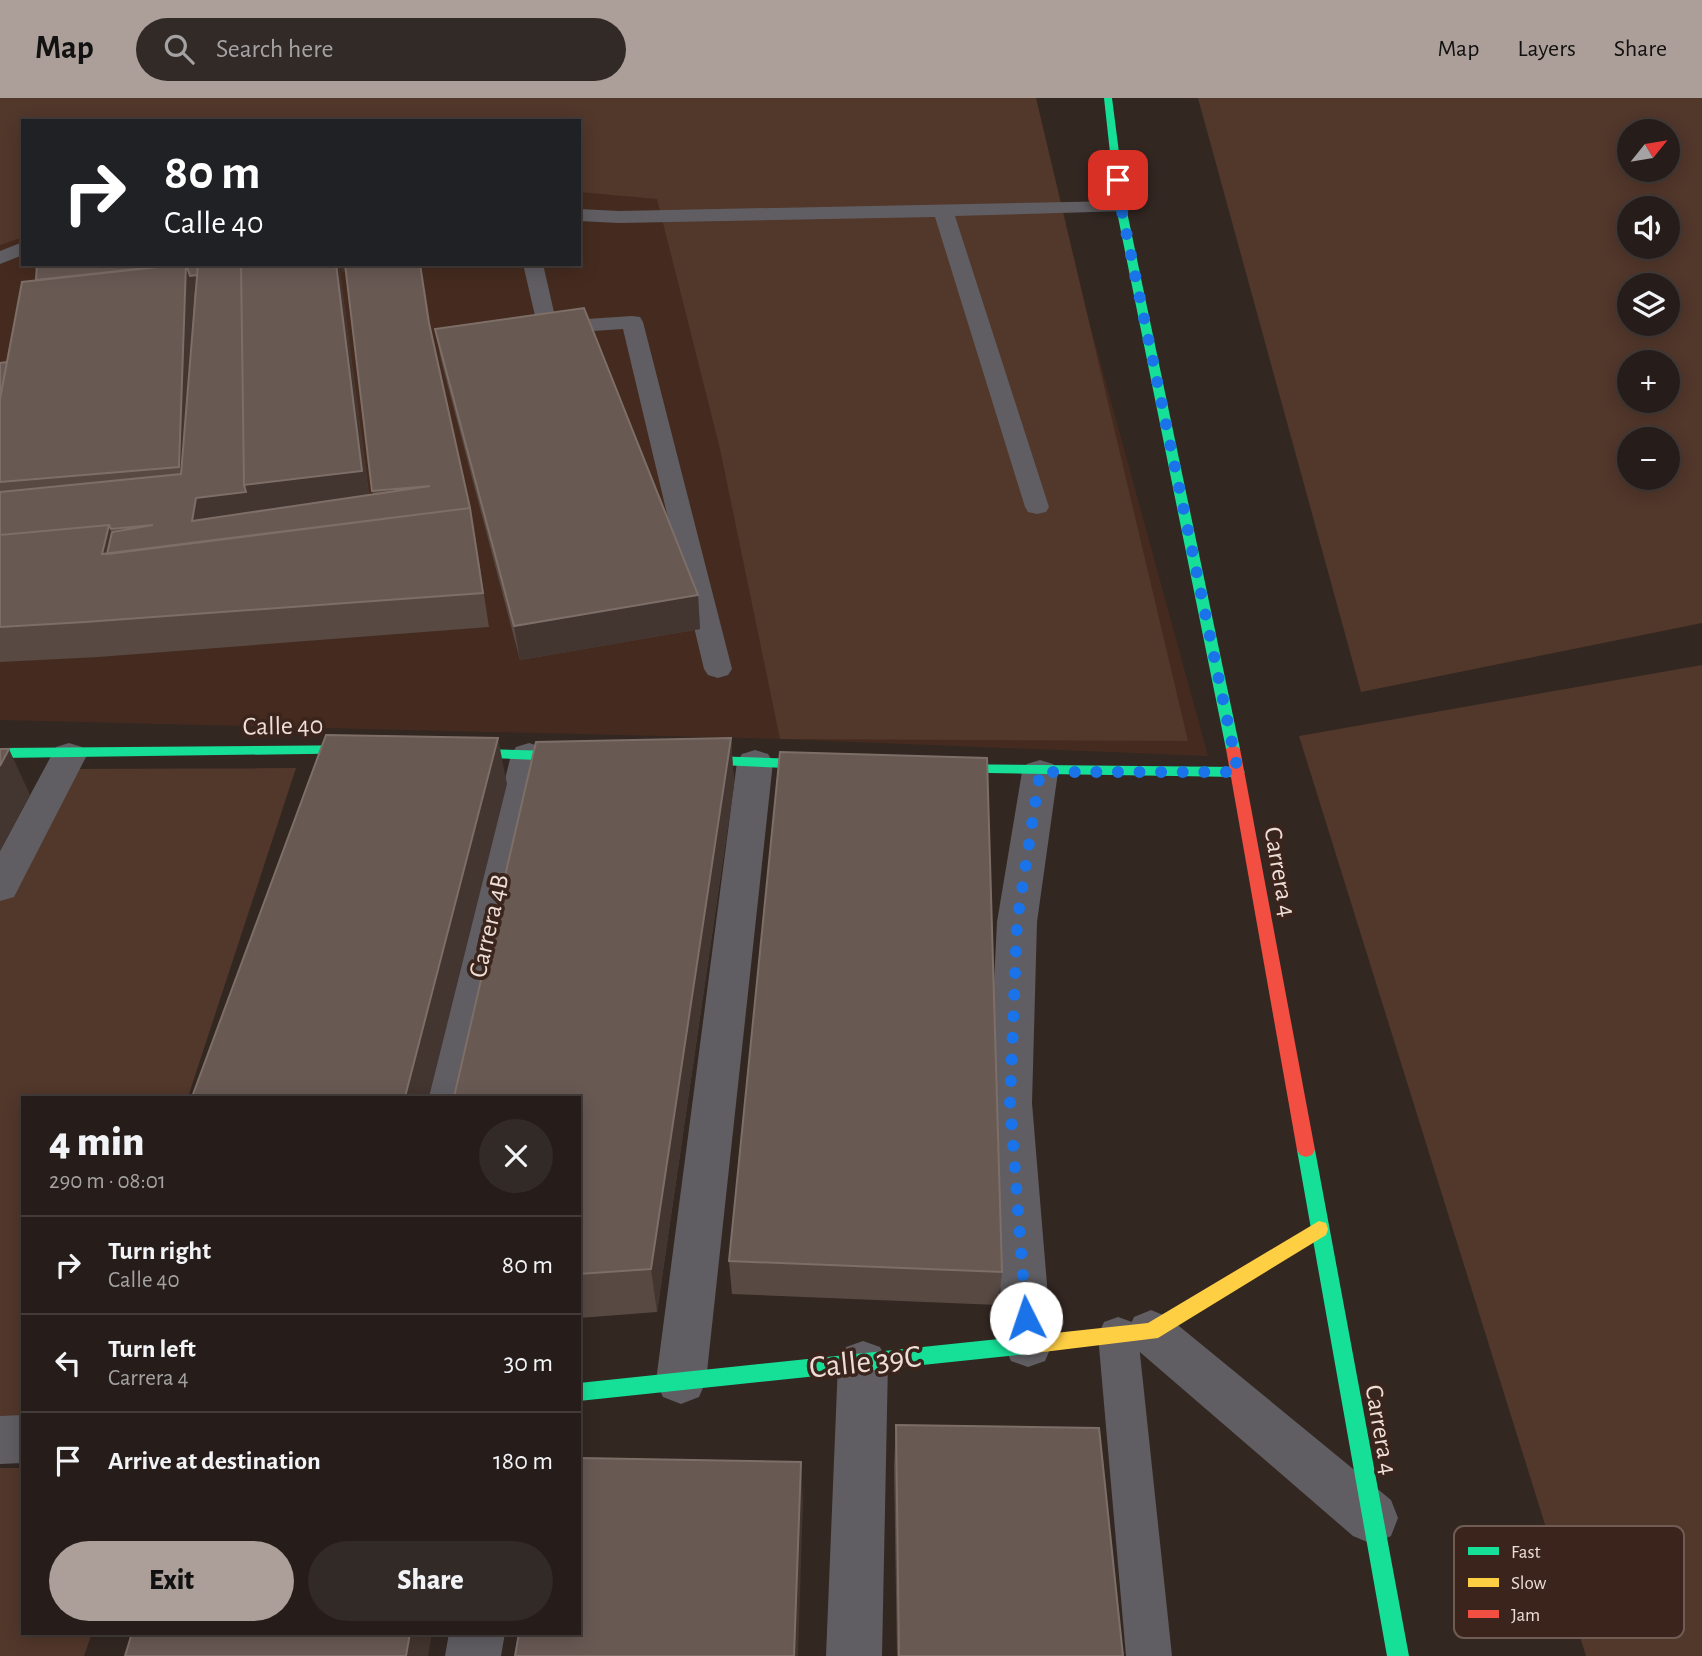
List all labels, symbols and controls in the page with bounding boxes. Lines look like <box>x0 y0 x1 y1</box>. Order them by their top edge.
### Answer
search box <box>136 18 626 81</box>
icon: search <box>160 30 198 68</box>
text: Map <box>35 32 94 65</box>
text: Search here <box>216 36 334 62</box>
text: Map <box>1437 37 1479 61</box>
text: Layers <box>1517 37 1576 61</box>
text: Share <box>1614 37 1667 61</box>
north arrow <box>1617 119 1680 182</box>
map controls <box>1617 119 1680 490</box>
icon: right <box>49 147 140 238</box>
text: 80 m <box>164 149 261 198</box>
pin <box>1088 150 1148 210</box>
icon: arrive <box>1099 161 1137 199</box>
button: sound <box>1617 196 1680 259</box>
text: Calle 40 <box>164 207 264 239</box>
button: layers <box>1617 273 1680 336</box>
button: + <box>1617 350 1680 413</box>
button: − <box>1617 427 1680 490</box>
street label: Calle 40 <box>242 712 324 740</box>
street label: Carrera 4 <box>1259 825 1301 919</box>
street label: Carrera 4B <box>465 872 513 980</box>
button: close <box>479 1119 553 1193</box>
text: 4 min <box>49 1121 145 1163</box>
text: 290 m · 08:01 <box>49 1170 166 1193</box>
text: Turn right <box>108 1238 211 1264</box>
icon: right <box>49 1246 87 1284</box>
text: 80 m <box>502 1252 553 1278</box>
text: Calle 40 <box>108 1269 180 1292</box>
position arrow <box>989 1281 1063 1355</box>
text: Turn left <box>108 1336 196 1362</box>
street label: Calle 39C <box>808 1340 922 1384</box>
icon: left <box>49 1344 87 1382</box>
text: 30 m <box>503 1350 553 1376</box>
text: Carrera 4 <box>108 1367 188 1390</box>
street label: Carrera 4 <box>1360 1383 1402 1477</box>
icon: arrive <box>49 1442 87 1480</box>
text: Arrive at destination <box>108 1448 321 1474</box>
text: 180 m <box>493 1448 553 1474</box>
legend <box>1454 1526 1684 1638</box>
button: Exit <box>49 1541 294 1621</box>
button: Share <box>308 1541 553 1621</box>
text: Fast <box>1511 1543 1541 1562</box>
text: Slow <box>1511 1574 1547 1593</box>
text: Jam <box>1511 1606 1540 1625</box>

